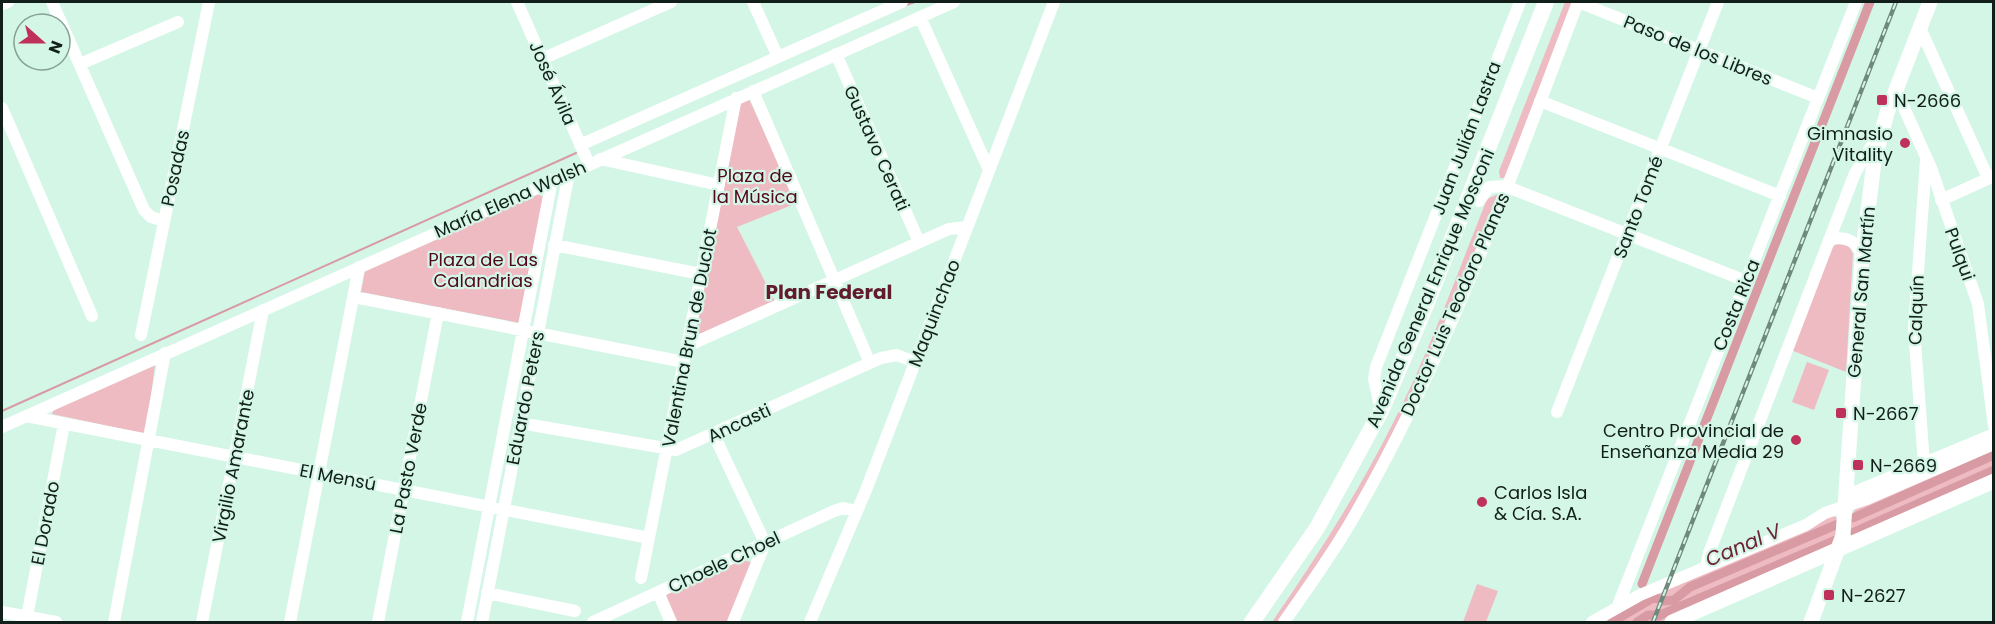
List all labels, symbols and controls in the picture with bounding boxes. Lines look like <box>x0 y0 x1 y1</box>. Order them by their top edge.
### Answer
street label: Paso de los Libres <box>1620 9 1776 91</box>
north arrow <box>12 12 72 72</box>
text: N <box>43 37 68 57</box>
street label: José Ávila <box>523 37 583 129</box>
street label: Juan Julián Lastra <box>1425 58 1507 218</box>
street label: Gustavo Cerati <box>838 81 916 215</box>
place label: N-2666 <box>1894 88 1961 113</box>
marker: N-2666 <box>1875 93 1889 107</box>
place label: Gimnasio Vitality <box>1807 121 1893 167</box>
street label: Posadas <box>155 128 195 208</box>
marker: Gimnasio Vitality <box>1898 136 1912 150</box>
street label: Avenida General Enrique Mosconi <box>1360 145 1500 431</box>
street label: Santo Tomé <box>1607 152 1669 262</box>
street label: María Elena Walsh <box>430 154 590 244</box>
park label: Plaza de la Música <box>712 163 798 209</box>
street label: Doctor Luis Teodoro Planas <box>1394 188 1516 420</box>
street label: General San Martín <box>1841 205 1881 379</box>
street label: Pulqui <box>1939 224 1981 284</box>
street label: Valentina Brun de Duclot <box>656 226 722 450</box>
park label: Plaza de Las Calandrias <box>428 247 538 293</box>
street label: Costa Rica <box>1706 255 1766 355</box>
street label: Maquinchao <box>902 256 966 370</box>
street label: Calquín <box>1902 275 1930 345</box>
district label: Plan Federal <box>766 278 892 306</box>
street label: Eduardo Peters <box>500 329 550 467</box>
street label: Virgilio Amarante <box>206 387 260 545</box>
street label: Ancasti <box>703 397 775 449</box>
street label: La Pasto Verde <box>383 400 433 536</box>
place label: N-2667 <box>1853 401 1919 426</box>
marker: N-2667 <box>1834 406 1848 420</box>
place label: Centro Provincial de Enseñanza Media 29 <box>1600 418 1784 464</box>
marker: Centro Provincial de Enseñanza Media 29 <box>1789 433 1803 447</box>
place label: N-2669 <box>1870 453 1937 478</box>
street label: El Mensú <box>298 457 378 497</box>
marker: N-2669 <box>1851 458 1865 472</box>
street label: El Dorado <box>25 479 65 567</box>
place label: Carlos Isla & Cía. S.A. <box>1494 480 1587 526</box>
marker: Carlos Isla & Cía. S.A. <box>1475 495 1489 509</box>
water label: Canal V <box>1701 516 1787 573</box>
street label: Choele Choel <box>664 525 784 599</box>
place label: N-2627 <box>1841 583 1906 608</box>
marker: N-2627 <box>1822 588 1836 602</box>

